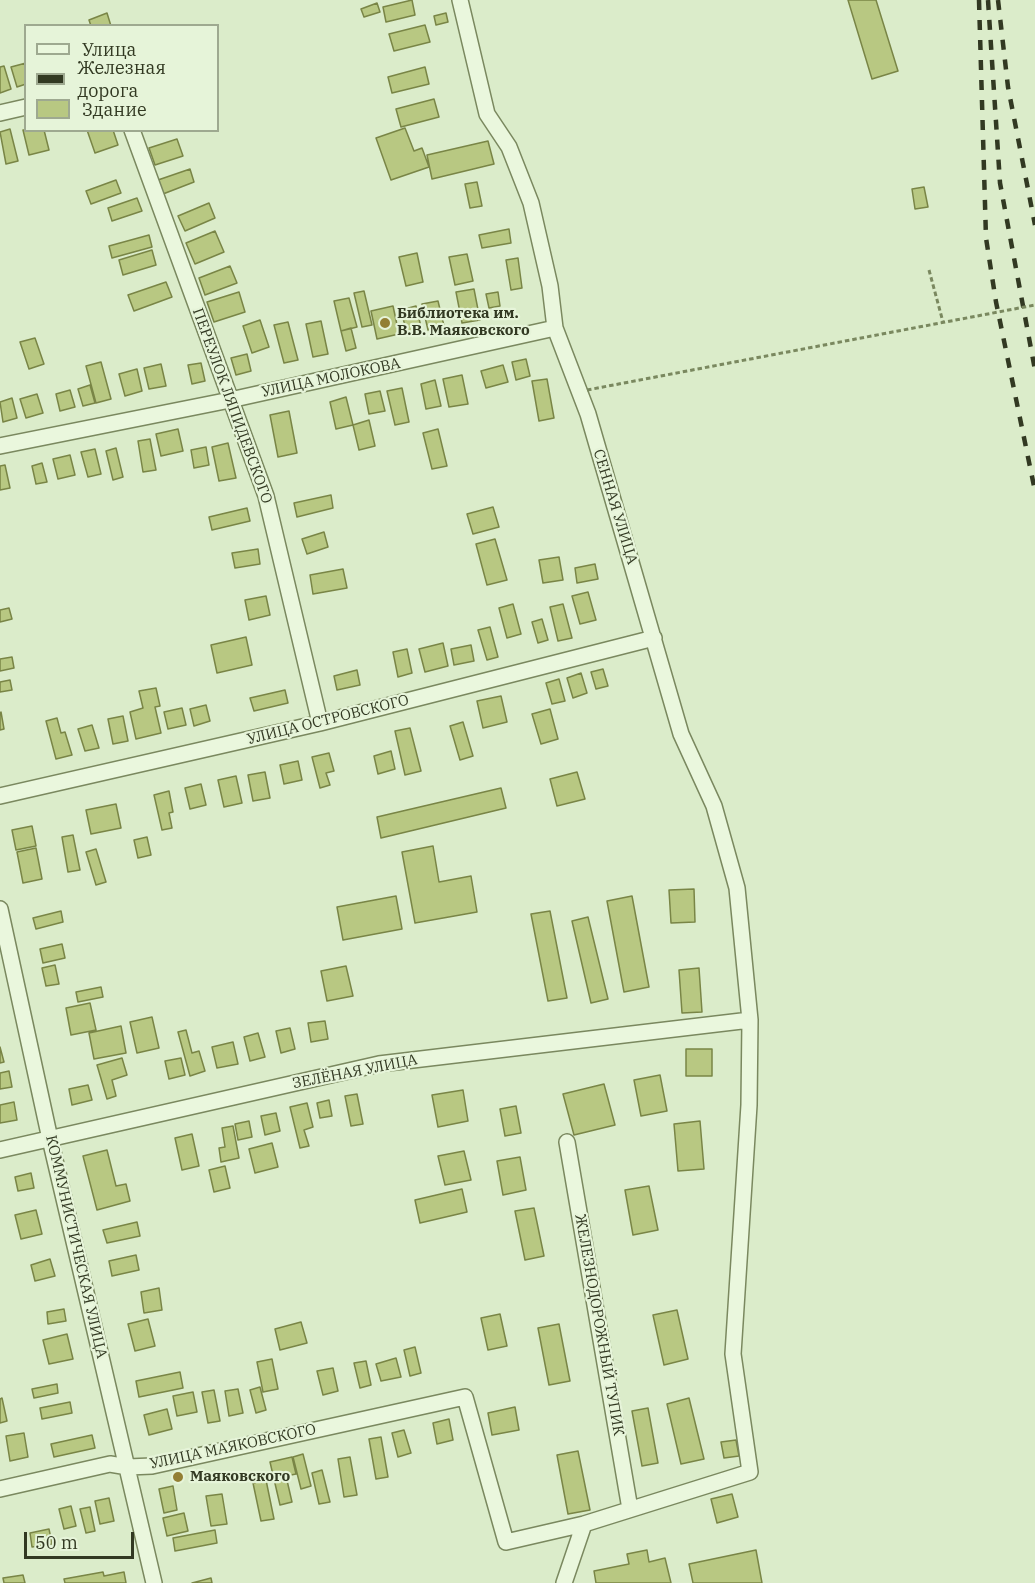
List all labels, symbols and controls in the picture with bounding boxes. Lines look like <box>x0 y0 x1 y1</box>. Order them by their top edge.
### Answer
legend <box>24 24 219 132</box>
text: Улица <box>82 38 136 61</box>
text: Железная дорога <box>77 56 166 102</box>
text: Здание <box>82 98 147 121</box>
place label: Библиотека им. В.В. Маяковского <box>397 305 530 340</box>
street label: ПЕРЕУЛОК ЛЯПИДЕВСКОГО <box>188 306 276 506</box>
marker: Библиотека им. В.В. Маяковского <box>378 316 392 330</box>
street label: УЛИЦА МОЛОКОВА <box>260 354 402 402</box>
street label: СЕННАЯ УЛИЦА <box>589 447 641 567</box>
street label: УЛИЦА ОСТРОВСКОГО <box>245 691 411 749</box>
street label: ЗЕЛЁНАЯ УЛИЦА <box>291 1051 419 1093</box>
street label: КОММУНИСТИЧЕСКАЯ УЛИЦА <box>42 1134 110 1360</box>
street label: ЖЕЛЕЗНОДОРОЖНЫЙ ТУПИК <box>571 1213 627 1437</box>
street label: УЛИЦА МАЯКОВСКОГО <box>148 1421 318 1473</box>
place label: Маяковского <box>190 1468 290 1486</box>
marker: Маяковского <box>171 1470 185 1484</box>
scale bar <box>27 1520 136 1558</box>
text: 50 m <box>35 1531 78 1554</box>

